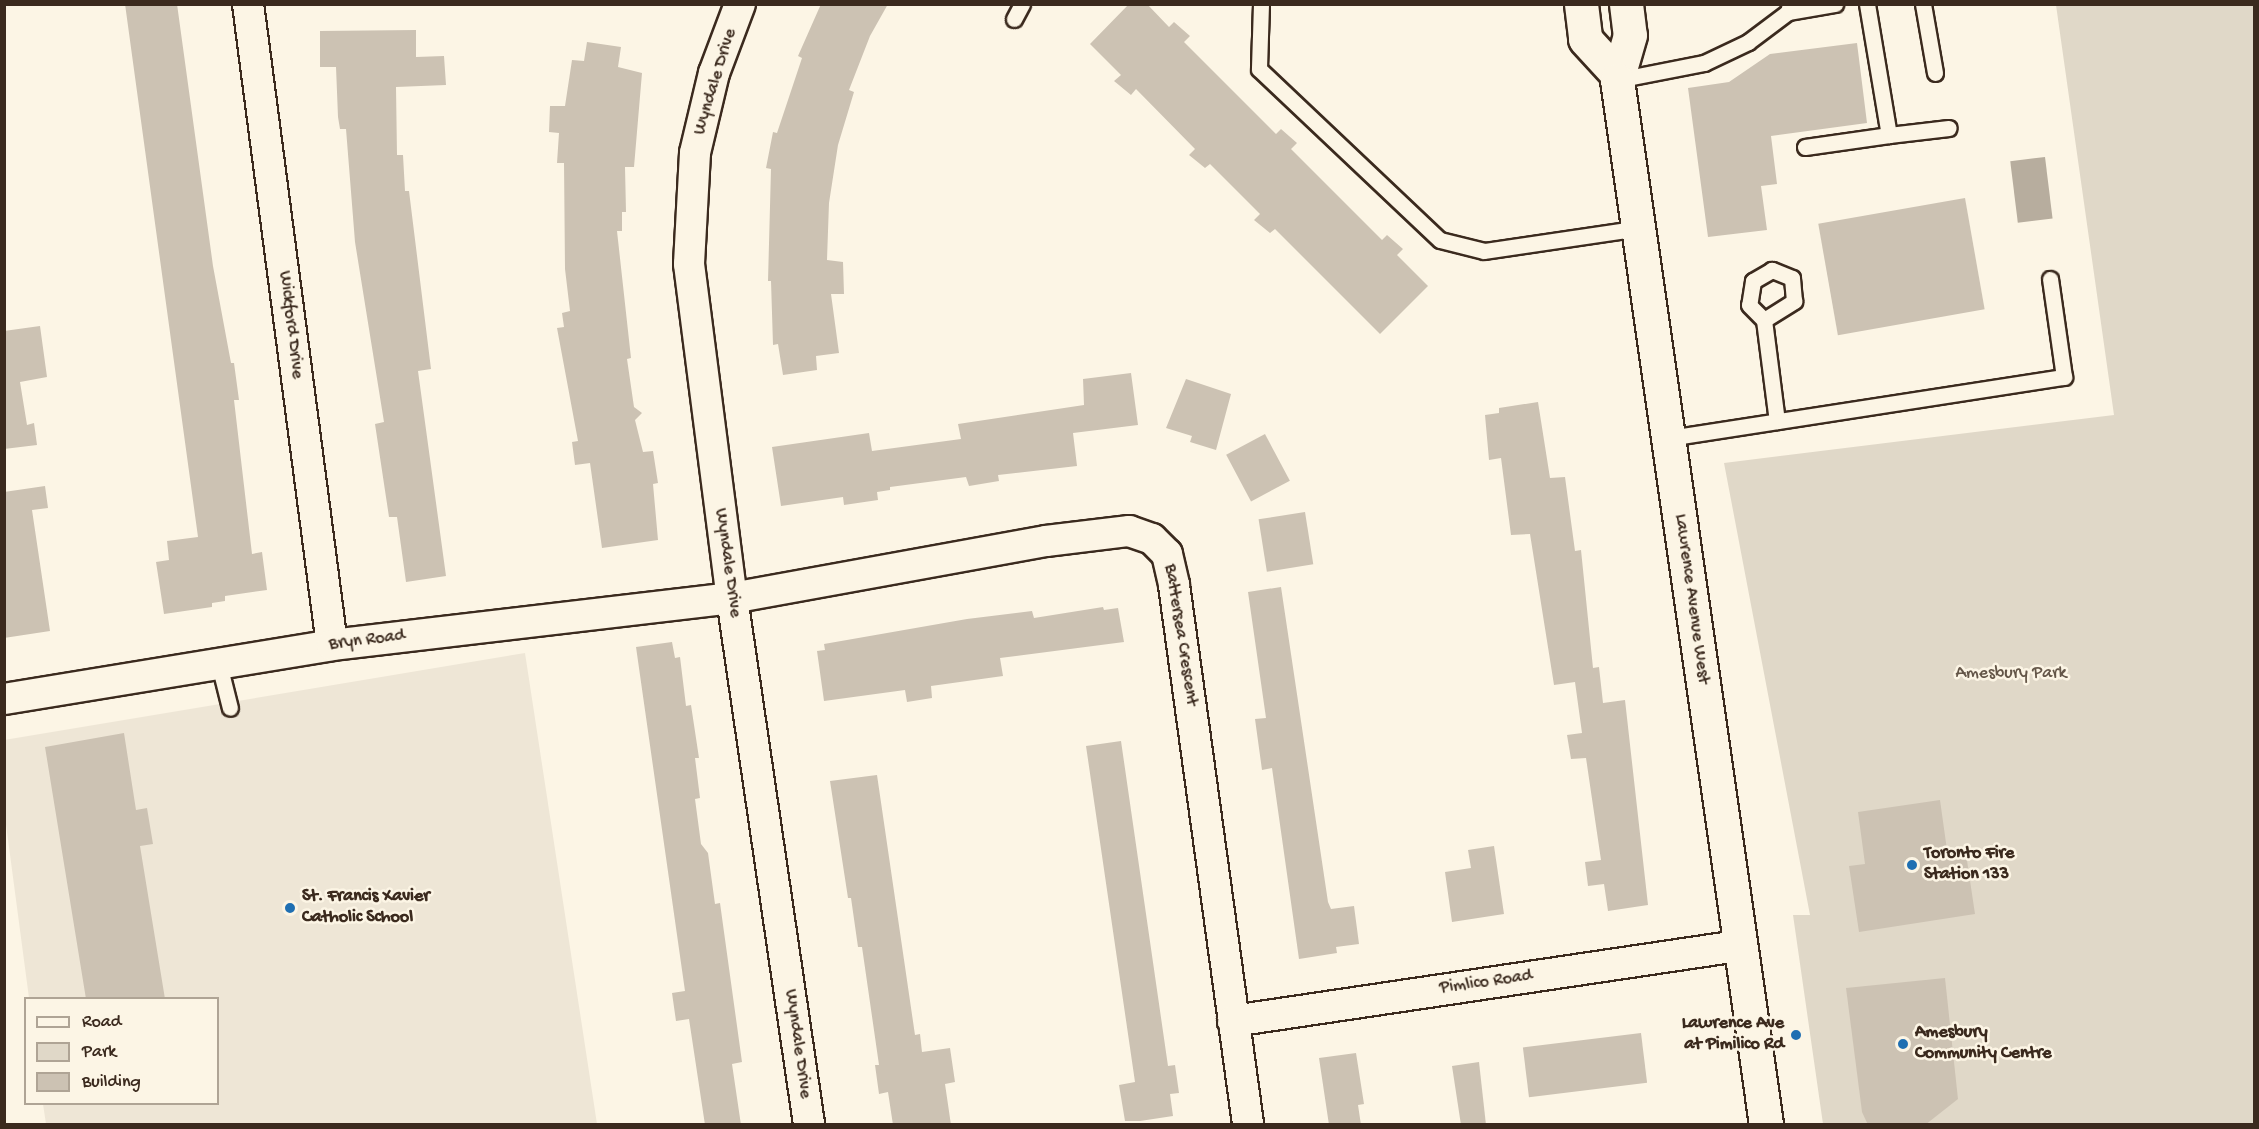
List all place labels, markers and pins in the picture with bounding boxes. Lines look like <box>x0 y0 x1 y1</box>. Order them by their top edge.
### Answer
place label: Toronto Fire Station 133 <box>1924 844 2014 886</box>
marker: Toronto Fire Station 133 <box>1905 858 1919 872</box>
place label: St. Francis Xavier Catholic School <box>302 887 430 930</box>
marker: St. Francis Xavier Catholic School <box>283 901 297 915</box>
place label: Lawrence Ave at Pimilico Rd <box>1682 1014 1784 1056</box>
place label: Amesbury Community Centre <box>1915 1023 2052 1066</box>
marker: Lawrence Ave at Pimilico Rd <box>1789 1028 1803 1042</box>
marker: Amesbury Community Centre <box>1896 1037 1910 1051</box>

